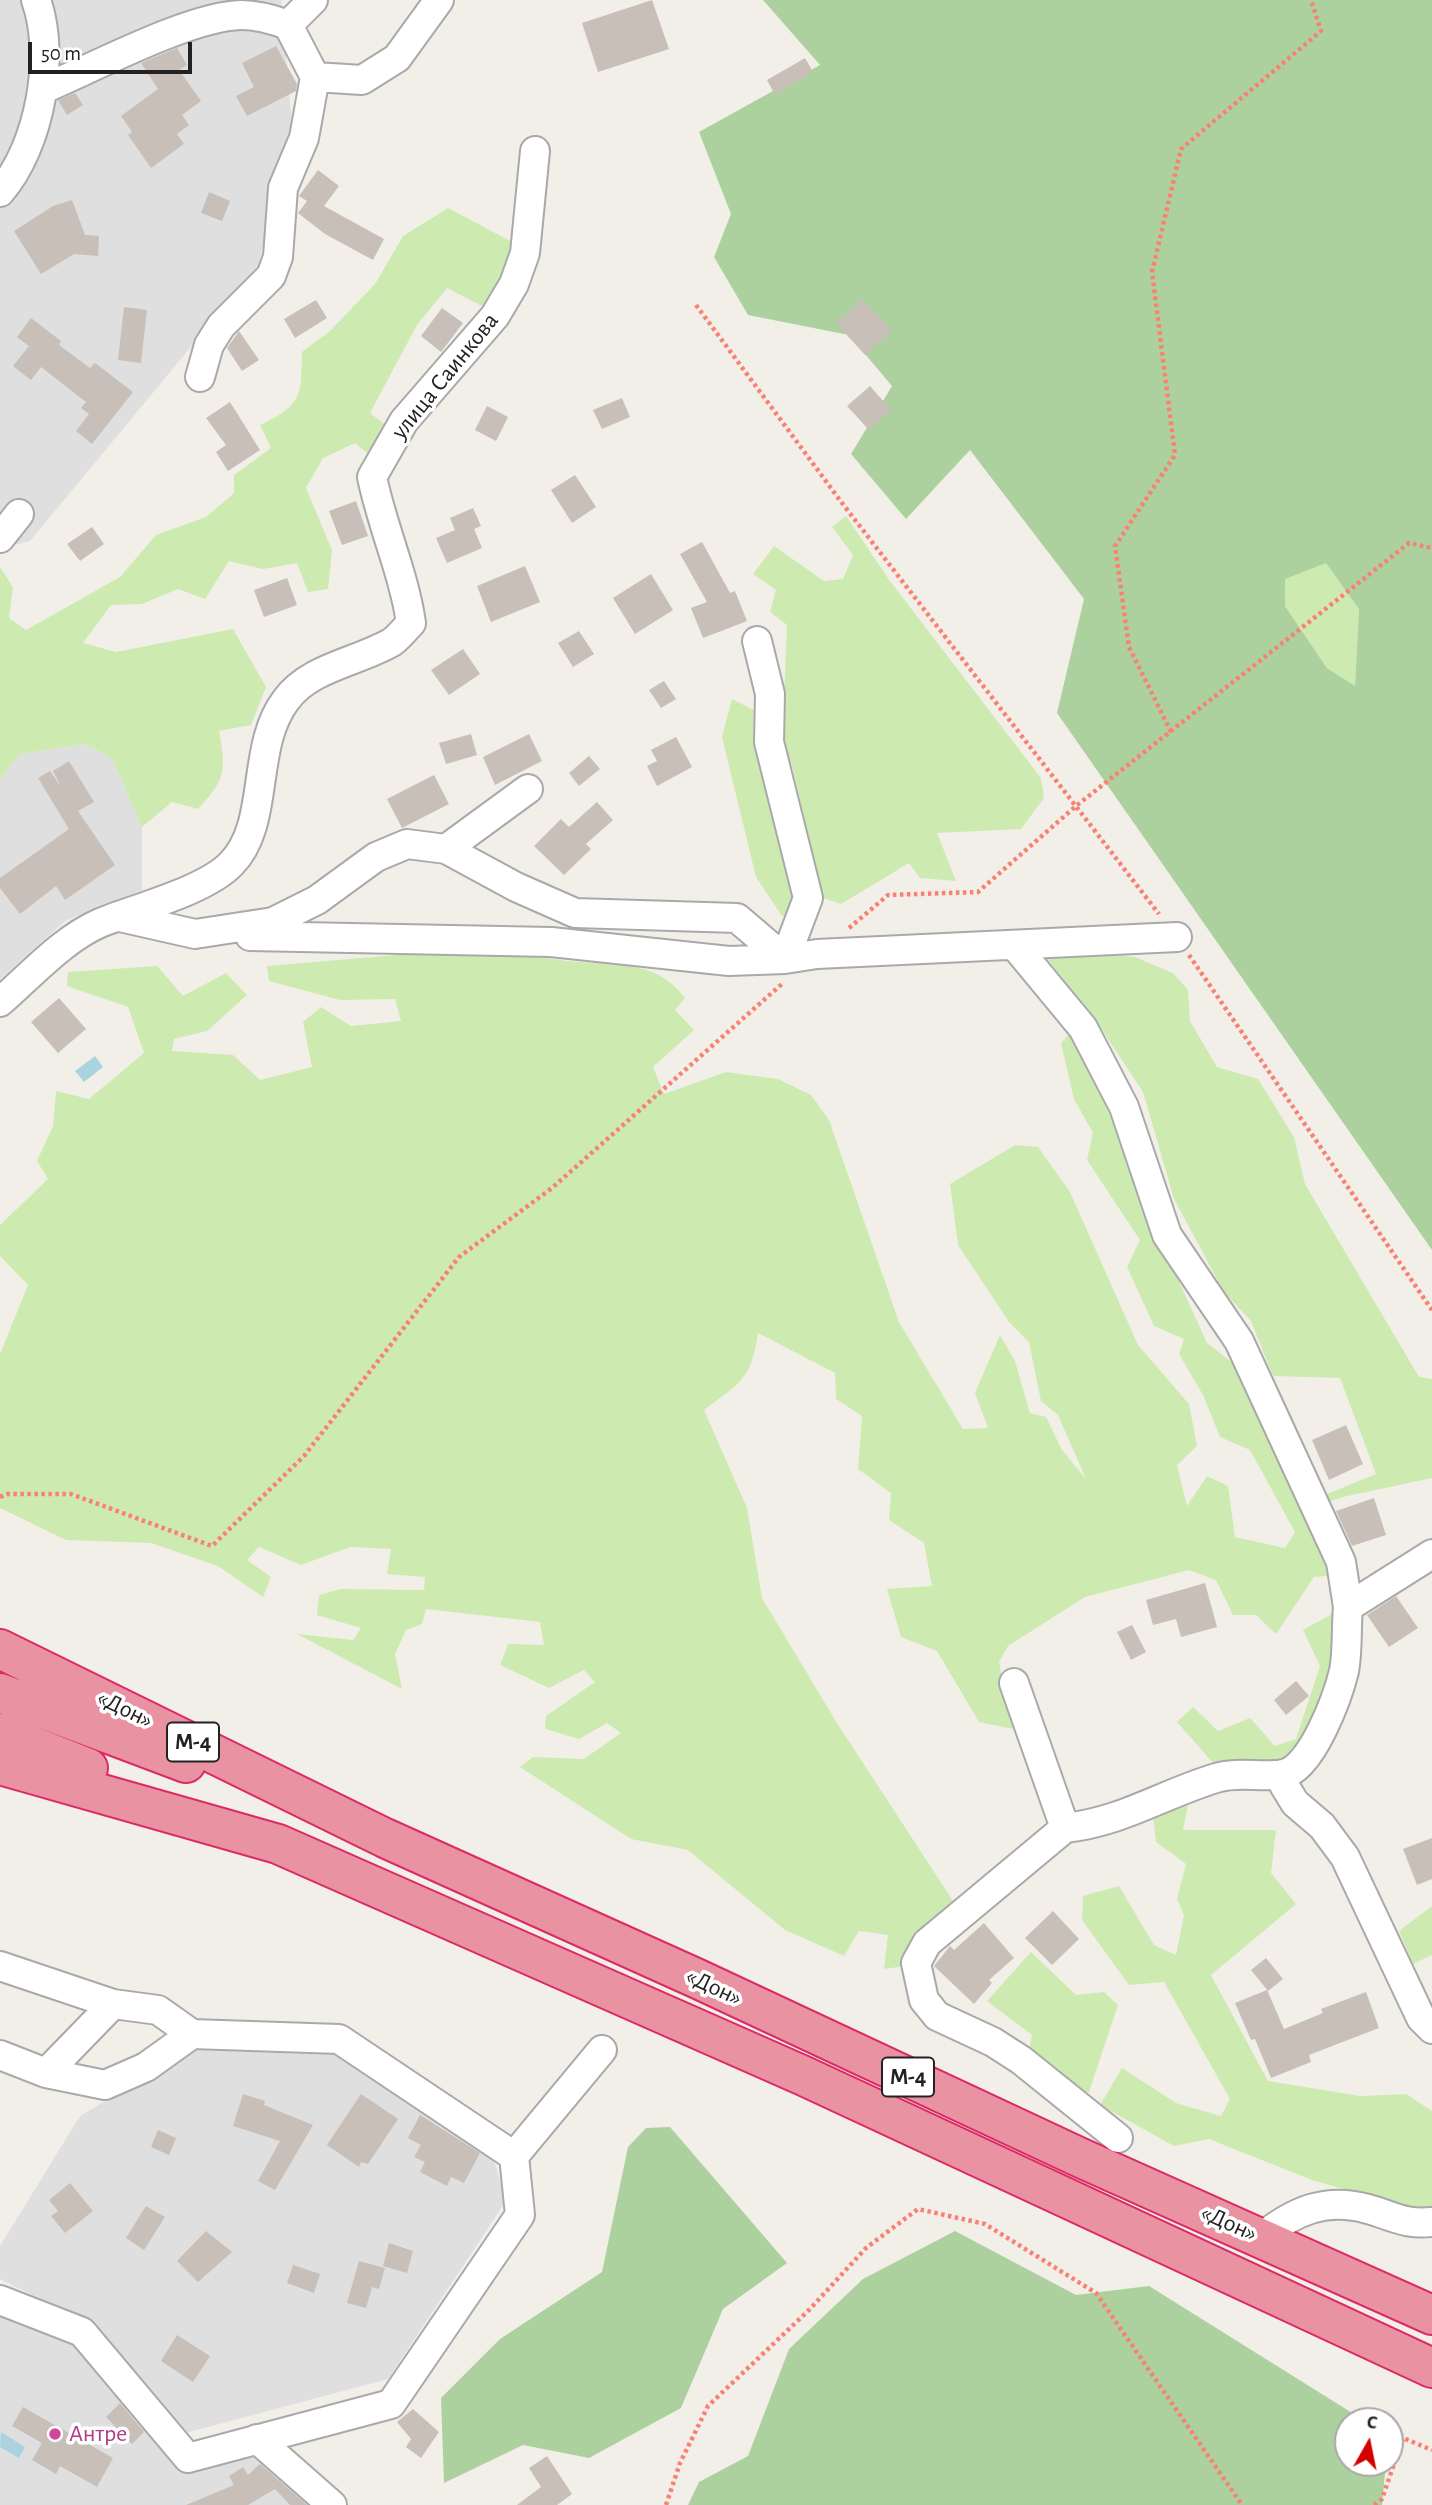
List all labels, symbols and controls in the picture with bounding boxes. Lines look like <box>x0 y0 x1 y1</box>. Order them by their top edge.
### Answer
scale bar <box>32 28 196 72</box>
text: 50 m <box>41 43 81 64</box>
street label: улица Саинкова <box>385 307 505 445</box>
street label: «Дон» <box>92 1683 158 1735</box>
road number: М-4 <box>167 1722 219 1762</box>
street label: «Дон» <box>681 1962 747 2012</box>
road number: М-4 <box>882 2058 934 2096</box>
street label: «Дон» <box>1196 2198 1262 2248</box>
north arrow <box>1334 2407 1404 2477</box>
text: С <box>1365 2413 1379 2433</box>
place label: Антре <box>69 2420 127 2448</box>
marker: Антре <box>47 2426 63 2442</box>

